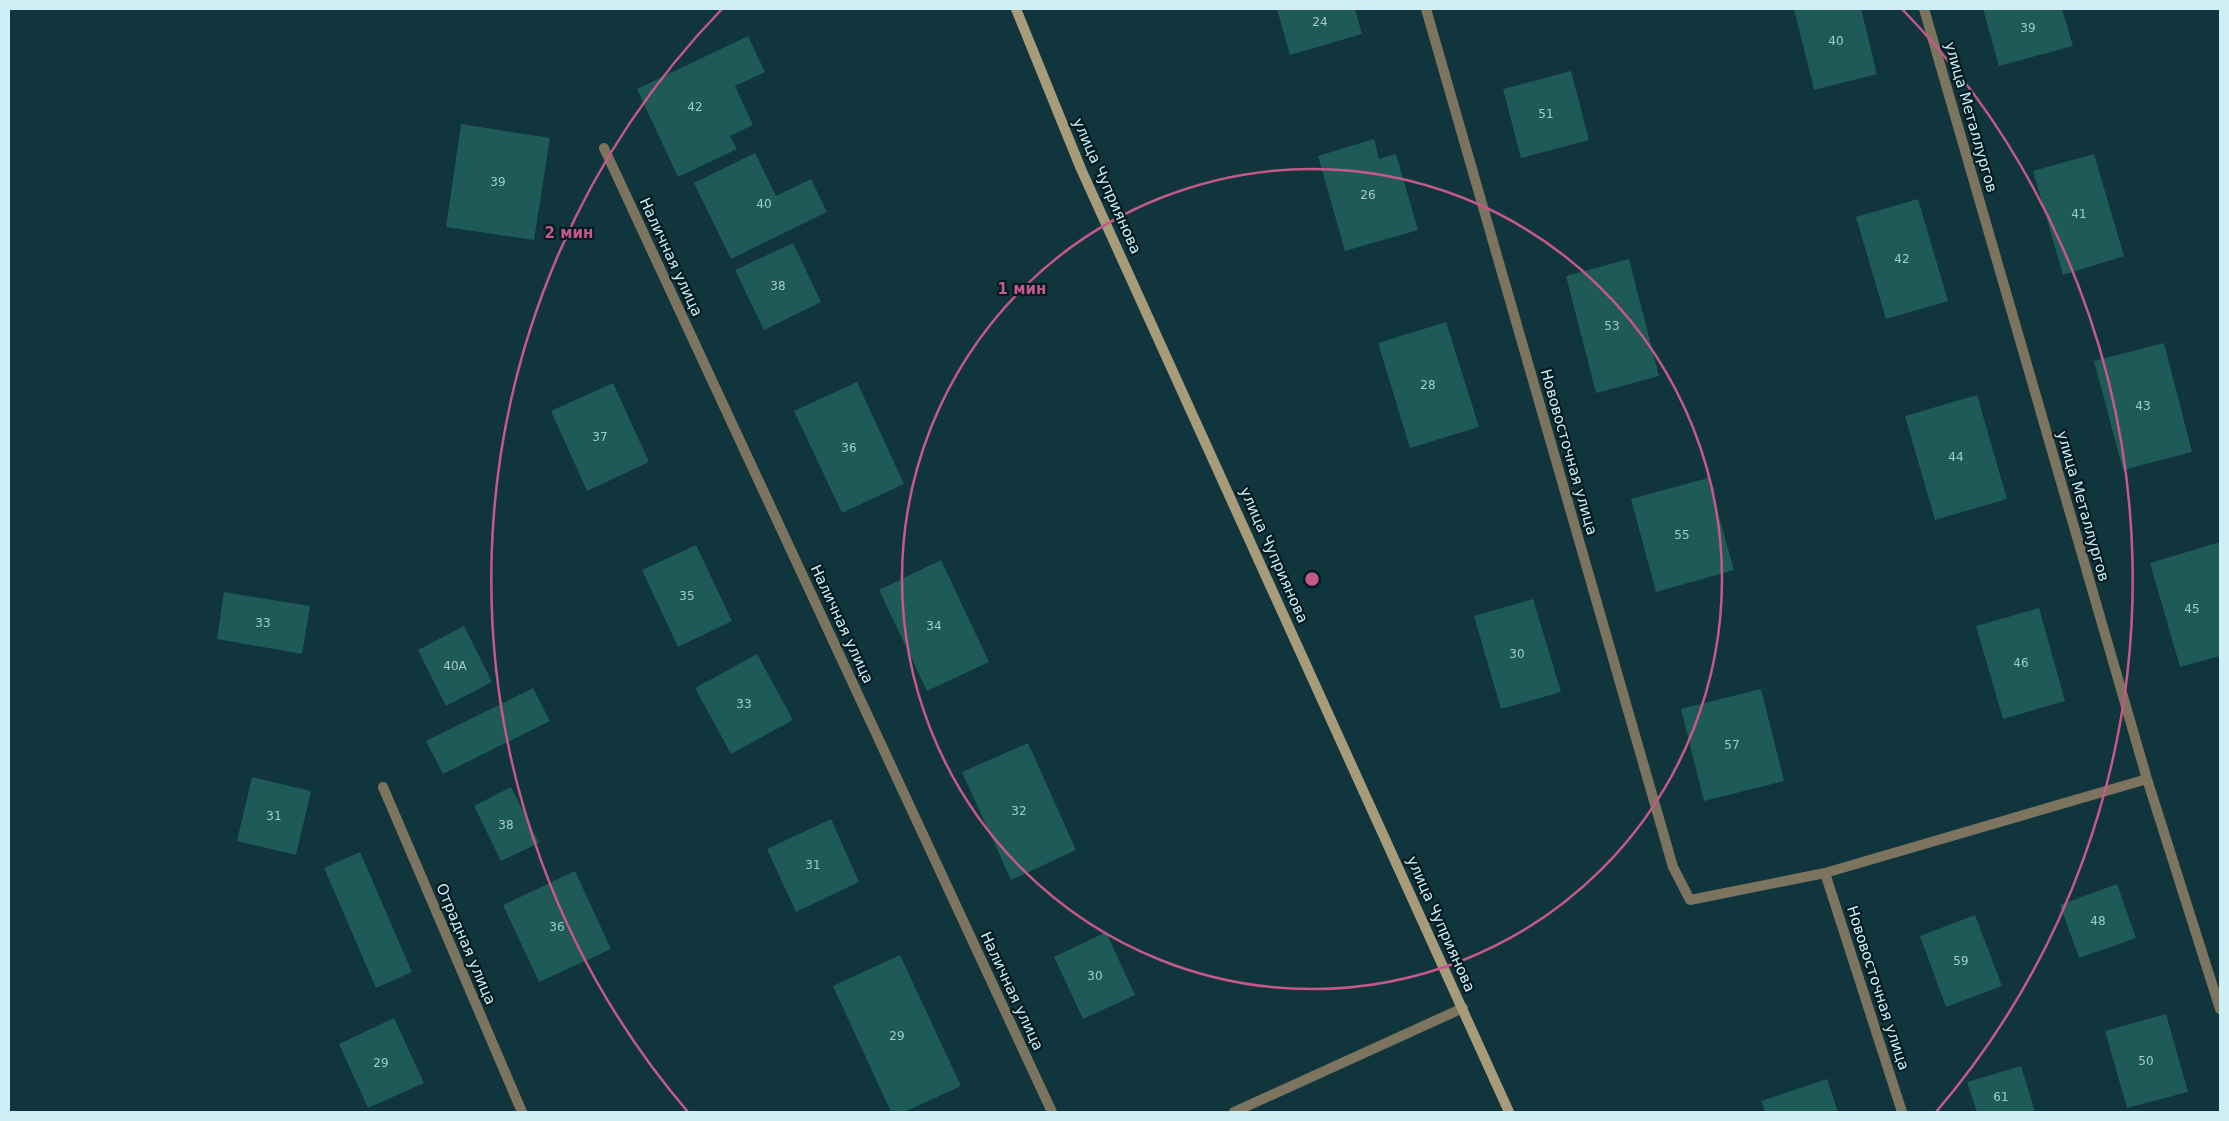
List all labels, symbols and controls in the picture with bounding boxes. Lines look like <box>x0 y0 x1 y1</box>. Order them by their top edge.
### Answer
house number: 24 <box>1312 15 1328 29</box>
house number: 39 <box>2020 21 2036 35</box>
house number: 40 <box>1828 34 1844 48</box>
street label: улица Металлургов <box>1941 40 2001 194</box>
house number: 42 <box>687 100 703 114</box>
house number: 51 <box>1538 107 1554 121</box>
street label: улица Чуприянова <box>1069 115 1145 257</box>
house number: 39 <box>490 175 506 189</box>
house number: 26 <box>1360 188 1376 202</box>
street label: Наличная улица <box>636 195 706 319</box>
house number: 40 <box>756 197 772 211</box>
house number: 41 <box>2071 207 2087 221</box>
text: 2 мин <box>545 224 593 242</box>
house number: 42 <box>1894 252 1910 266</box>
house number: 38 <box>770 279 786 293</box>
text: 1 мин <box>998 280 1046 298</box>
house number: 53 <box>1604 319 1620 333</box>
street label: Нововосточная улица <box>1537 367 1601 537</box>
house number: 28 <box>1420 378 1436 392</box>
house number: 43 <box>2135 399 2151 413</box>
street label: улица Металлургов <box>2053 429 2113 583</box>
house number: 37 <box>592 430 608 444</box>
house number: 36 <box>841 441 857 455</box>
house number: 44 <box>1948 450 1964 464</box>
street label: улица Чуприянова <box>1236 484 1312 626</box>
house number: 55 <box>1674 528 1690 542</box>
street label: Наличная улица <box>807 562 877 686</box>
centre of rings <box>1303 570 1321 588</box>
house number: 35 <box>679 589 695 603</box>
house number: 45 <box>2184 602 2200 616</box>
house number: 33 <box>255 616 271 630</box>
house number: 34 <box>926 619 942 633</box>
house number: 30 <box>1509 647 1525 661</box>
house number: 46 <box>2013 656 2029 670</box>
house number: 40А <box>443 659 468 673</box>
house number: 33 <box>736 697 752 711</box>
house number: 57 <box>1724 738 1740 752</box>
house number: 32 <box>1011 804 1027 818</box>
house number: 31 <box>266 809 282 823</box>
house number: 38 <box>498 818 514 832</box>
street label: улица Чуприянова <box>1403 853 1479 995</box>
house number: 31 <box>805 858 821 872</box>
street label: Отрадная улица <box>432 881 500 1007</box>
street label: Нововосточная улица <box>1843 903 1913 1073</box>
house number: 48 <box>2090 914 2106 928</box>
house number: 36 <box>549 920 565 934</box>
street label: Наличная улица <box>977 929 1047 1053</box>
house number: 59 <box>1953 954 1969 968</box>
house number: 30 <box>1087 969 1103 983</box>
house number: 29 <box>889 1029 905 1043</box>
house number: 50 <box>2138 1054 2154 1068</box>
house number: 29 <box>373 1056 389 1070</box>
house number: 61 <box>1993 1090 2009 1104</box>

